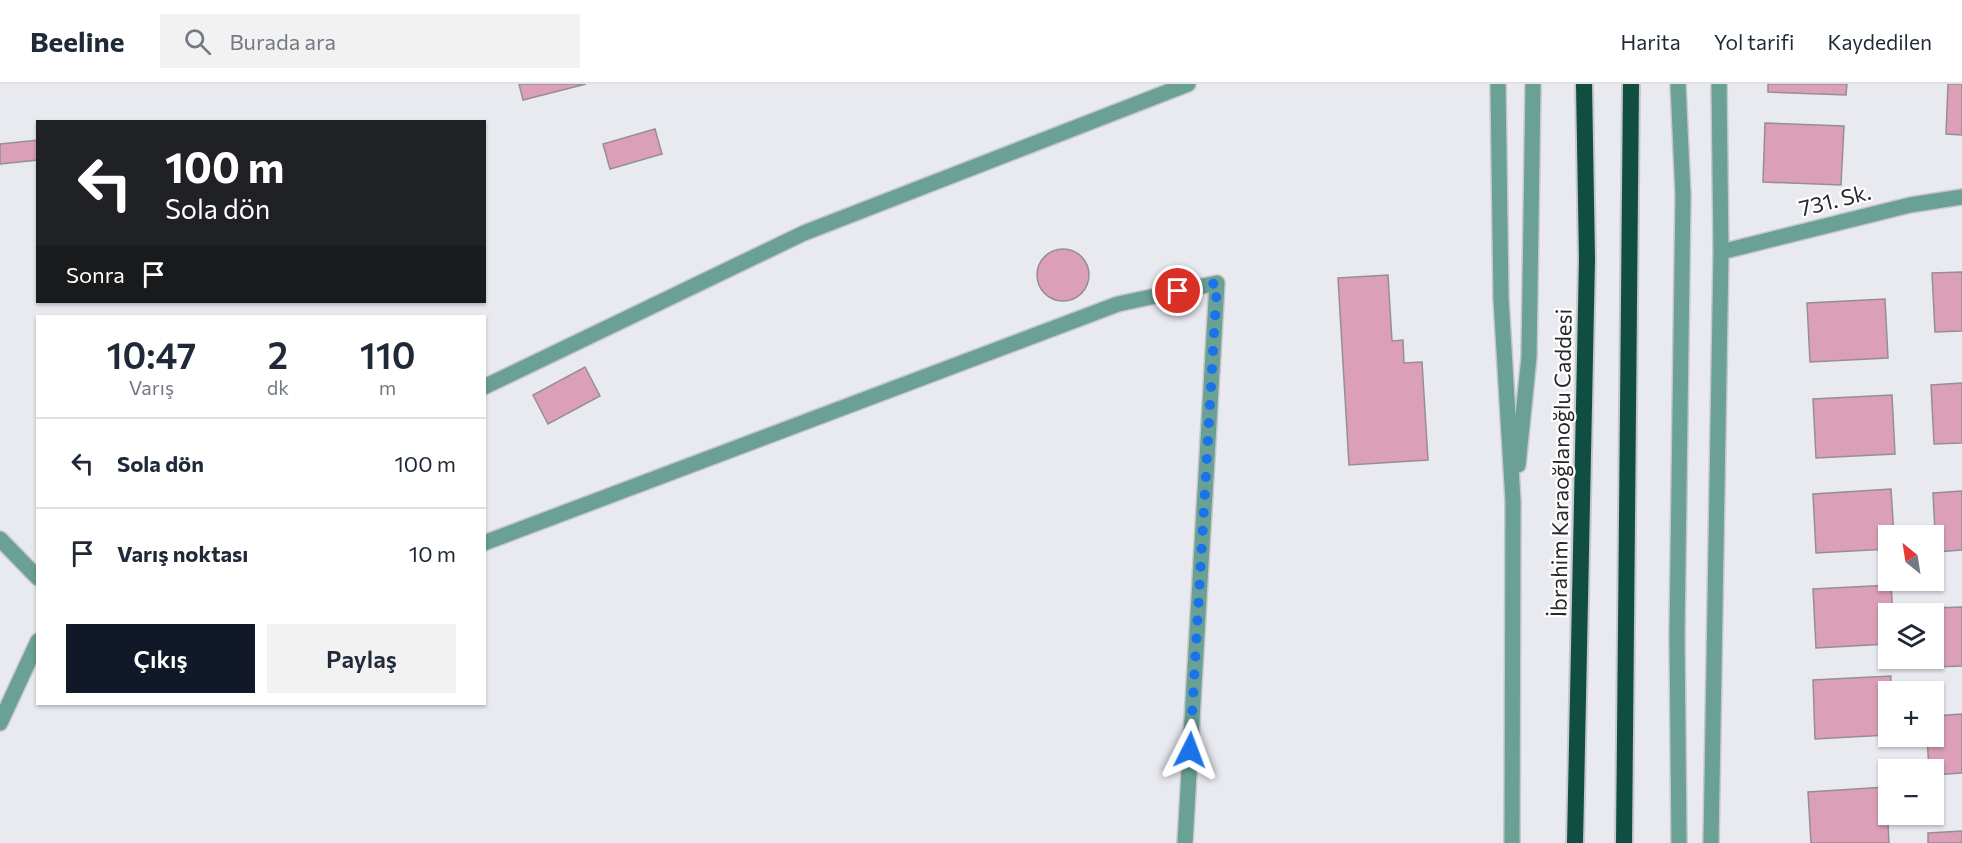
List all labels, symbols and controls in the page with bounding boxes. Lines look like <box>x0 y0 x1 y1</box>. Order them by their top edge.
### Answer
search box <box>160 14 580 68</box>
text: Beeline <box>30 24 124 58</box>
icon: search <box>181 25 214 58</box>
text: Burada ara <box>229 28 336 55</box>
text: Harita <box>1621 29 1681 54</box>
text: Yol tarifi <box>1714 29 1794 54</box>
text: Kaydedilen <box>1827 29 1932 54</box>
text: 100 m <box>165 140 285 192</box>
icon: left <box>66 144 144 222</box>
street label: 731. Sk. <box>1796 178 1874 221</box>
text: Sola dön <box>165 192 270 225</box>
icon: arrive <box>137 258 170 291</box>
text: Sonra <box>66 261 125 288</box>
pin <box>1152 265 1203 316</box>
icon: arrive <box>1161 274 1194 307</box>
street label: İbrahim Karaoğlanoğlu Caddesi <box>1544 309 1577 617</box>
text: 10:47 <box>107 332 196 376</box>
text: 2 <box>268 332 288 376</box>
text: 110 <box>360 332 415 376</box>
text: Varış <box>129 375 174 399</box>
text: dk <box>267 375 289 399</box>
text: m <box>379 375 396 399</box>
icon: left <box>66 447 99 480</box>
text: Sola dön <box>117 450 204 477</box>
text: 100 m <box>394 450 456 477</box>
north arrow <box>1878 525 1944 591</box>
map controls <box>1878 525 1944 825</box>
icon: arrive <box>66 537 99 570</box>
text: Varış noktası <box>117 540 248 567</box>
text: 10 m <box>409 540 456 567</box>
button: layers <box>1878 603 1944 669</box>
button: Çıkış <box>66 624 255 693</box>
button: Paylaş <box>267 624 456 693</box>
button: + <box>1878 681 1944 747</box>
position arrow <box>1158 718 1222 782</box>
button: − <box>1878 759 1944 825</box>

